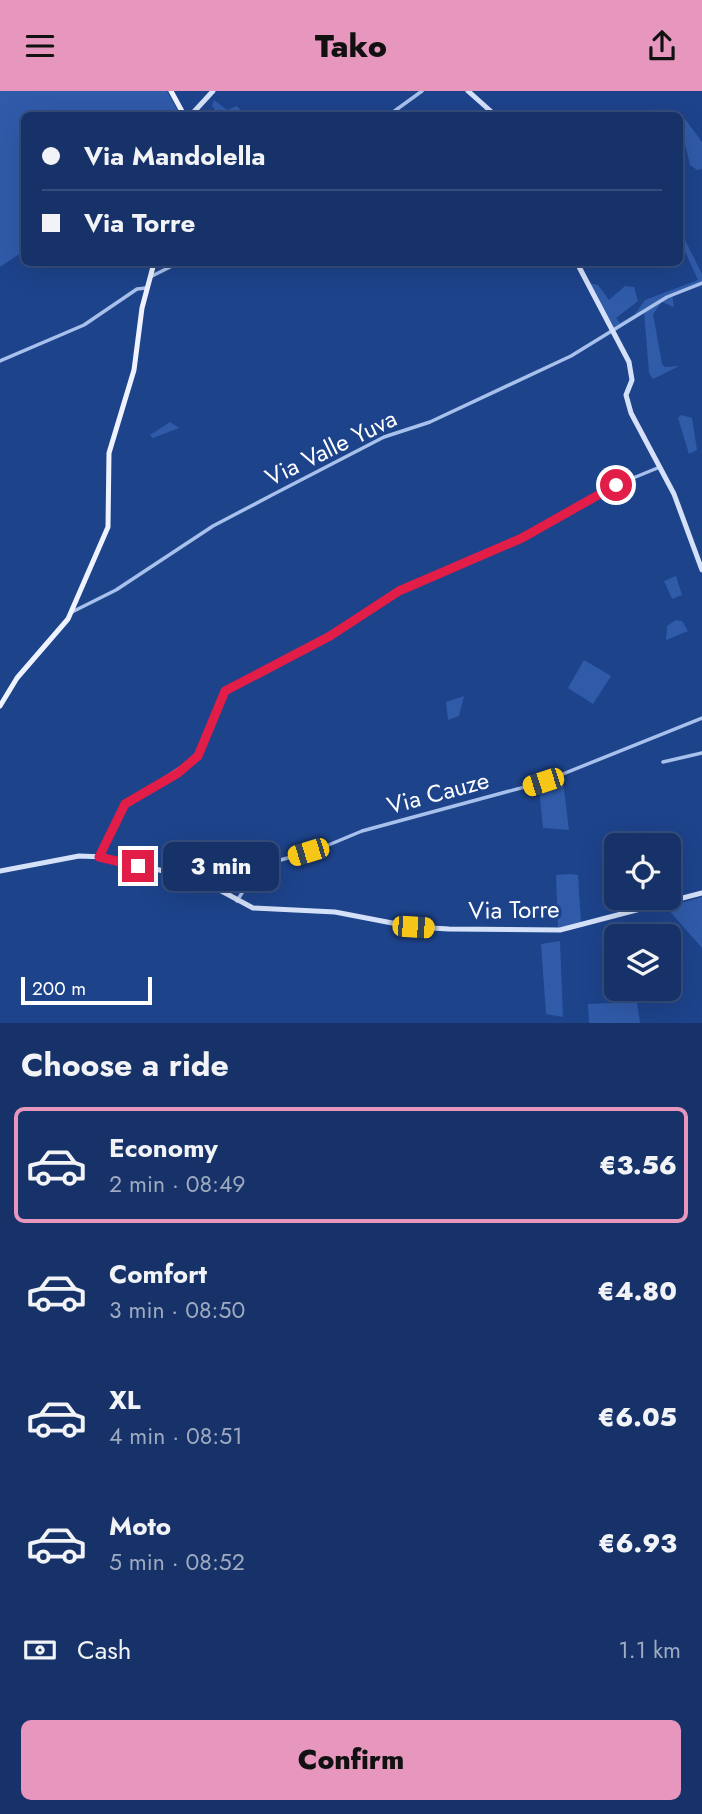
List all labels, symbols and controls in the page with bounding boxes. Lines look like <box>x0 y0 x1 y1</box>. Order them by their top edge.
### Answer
text: Tako <box>315 23 387 69</box>
icon: menu <box>21 27 59 65</box>
icon: share <box>643 27 681 65</box>
text: Via Mandolella <box>84 137 266 175</box>
text: Via Torre <box>84 204 195 242</box>
street label: Via Valle Yuva <box>259 401 403 495</box>
route start <box>600 469 632 501</box>
street label: Via Cauze <box>383 762 493 823</box>
car <box>520 766 567 798</box>
map controls <box>604 833 681 1001</box>
button: locate <box>604 833 681 910</box>
car <box>285 836 332 868</box>
callout: 3 min <box>162 841 278 891</box>
text: 3 min <box>191 849 251 883</box>
route end <box>122 850 154 882</box>
street label: Via Torre <box>468 891 560 928</box>
car <box>392 915 435 939</box>
button: layers <box>604 924 681 1001</box>
scale bar <box>21 974 152 1006</box>
text: 200 m <box>32 975 86 1002</box>
text: Choose a ride <box>21 1042 229 1088</box>
text: Economy <box>109 1129 218 1167</box>
icon: car <box>25 1134 88 1197</box>
text: €3.56 <box>599 1146 677 1184</box>
text: 2 min · 08:49 <box>109 1167 246 1201</box>
text: Comfort <box>109 1255 207 1293</box>
icon: car <box>25 1260 88 1323</box>
text: €4.80 <box>597 1272 677 1310</box>
text: 3 min · 08:50 <box>109 1293 245 1327</box>
text: XL <box>109 1381 141 1419</box>
icon: car <box>25 1386 88 1449</box>
text: €6.05 <box>598 1398 677 1436</box>
text: 4 min · 08:51 <box>109 1419 243 1453</box>
text: Moto <box>109 1507 171 1545</box>
icon: car <box>25 1512 88 1575</box>
text: €6.93 <box>598 1524 677 1562</box>
text: 5 min · 08:52 <box>109 1545 245 1579</box>
icon: cash <box>21 1631 59 1669</box>
text: Cash <box>77 1631 131 1669</box>
text: 1.1 km <box>618 1633 681 1667</box>
button: Confirm <box>21 1720 681 1800</box>

